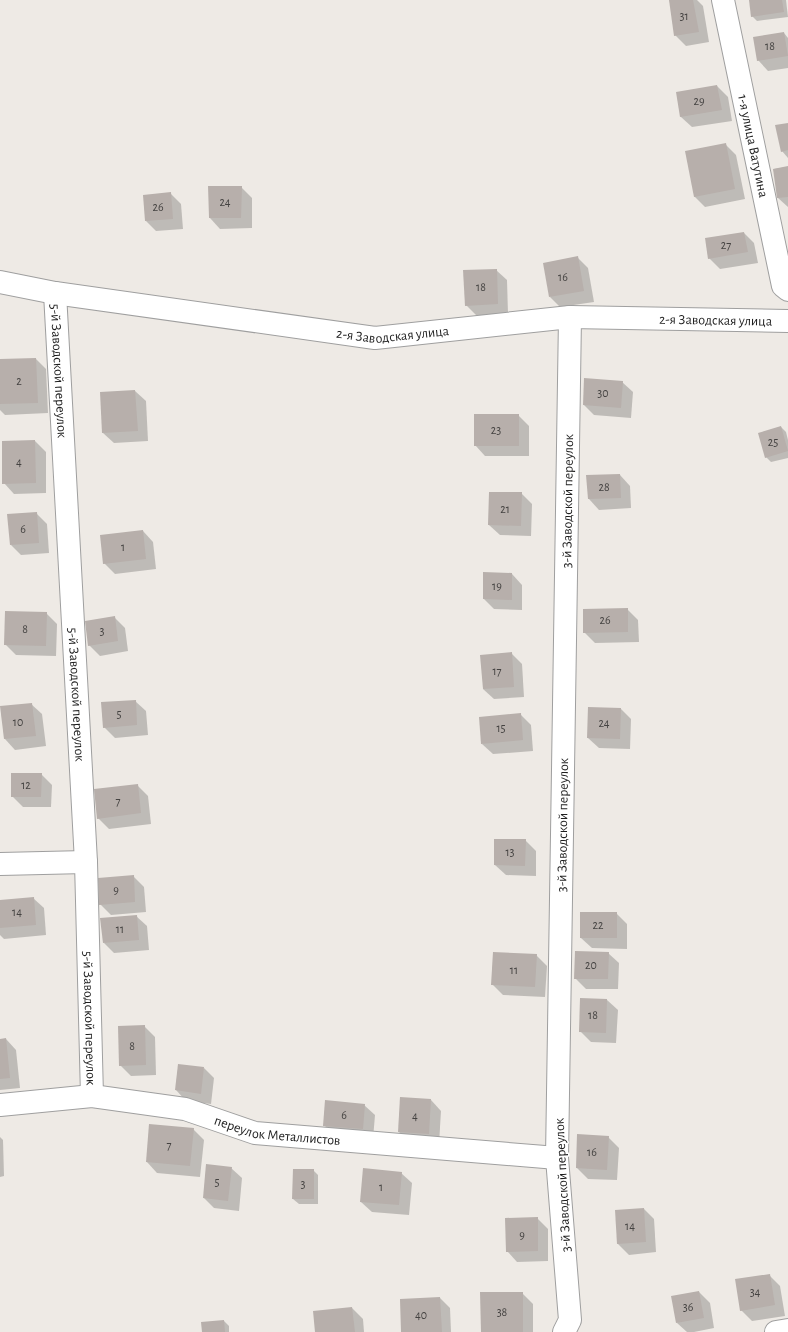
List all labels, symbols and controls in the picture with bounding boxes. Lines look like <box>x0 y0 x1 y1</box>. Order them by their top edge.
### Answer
house number: 31 <box>679 10 689 22</box>
house number: 18 <box>765 40 775 52</box>
street label: 1-я улица Ватутина <box>735 93 770 199</box>
house number: 29 <box>693 95 705 107</box>
house number: 24 <box>219 196 231 208</box>
house number: 26 <box>152 201 164 213</box>
house number: 27 <box>721 239 731 251</box>
house number: 16 <box>558 271 568 283</box>
house number: 18 <box>476 281 486 293</box>
street label: 5-й Заводской переулок <box>48 304 69 439</box>
street label: 2-я Заводская улица <box>659 313 773 329</box>
street label: 2-я Заводская улица <box>335 324 450 346</box>
house number: 2 <box>16 375 22 387</box>
house number: 30 <box>597 387 609 399</box>
house number: 23 <box>491 424 501 436</box>
street label: 3-й Заводской переулок <box>560 433 576 568</box>
house number: 25 <box>768 436 778 448</box>
house number: 4 <box>16 456 22 468</box>
house number: 28 <box>598 481 610 493</box>
house number: 21 <box>500 503 510 515</box>
house number: 6 <box>20 523 26 535</box>
house number: 1 <box>121 541 125 553</box>
house number: 19 <box>492 580 502 592</box>
house number: 26 <box>599 614 611 626</box>
house number: 8 <box>22 623 28 635</box>
house number: 3 <box>100 625 105 637</box>
street label: 5-й Заводской переулок <box>65 627 87 762</box>
house number: 17 <box>492 665 502 677</box>
house number: 5 <box>116 708 122 720</box>
house number: 10 <box>13 716 23 728</box>
house number: 24 <box>598 717 610 729</box>
house number: 15 <box>496 722 506 734</box>
street label: 3-й Заводской переулок <box>555 757 571 892</box>
house number: 12 <box>21 779 31 791</box>
house number: 7 <box>115 795 121 807</box>
house number: 13 <box>505 846 515 858</box>
house number: 9 <box>113 884 119 896</box>
house number: 14 <box>12 906 22 918</box>
house number: 22 <box>593 919 604 931</box>
house number: 11 <box>116 923 124 935</box>
street label: 5-й Заводской переулок <box>80 951 98 1086</box>
house number: 20 <box>585 959 597 971</box>
house number: 11 <box>510 964 518 976</box>
house number: 18 <box>588 1009 598 1021</box>
house number: 8 <box>129 1040 135 1052</box>
house number: 6 <box>341 1109 347 1121</box>
house number: 4 <box>412 1110 418 1122</box>
street label: переулок Металлистов <box>212 1114 341 1148</box>
street label: 3-й Заводской переулок <box>552 1117 573 1252</box>
house number: 7 <box>166 1139 172 1151</box>
house number: 16 <box>587 1146 597 1158</box>
house number: 5 <box>214 1176 220 1188</box>
house number: 3 <box>301 1178 306 1190</box>
house number: 1 <box>379 1181 383 1193</box>
house number: 14 <box>625 1220 635 1232</box>
house number: 9 <box>519 1229 525 1241</box>
house number: 34 <box>750 1286 761 1298</box>
house number: 36 <box>683 1301 694 1313</box>
house number: 38 <box>497 1306 508 1318</box>
house number: 40 <box>415 1309 427 1321</box>

